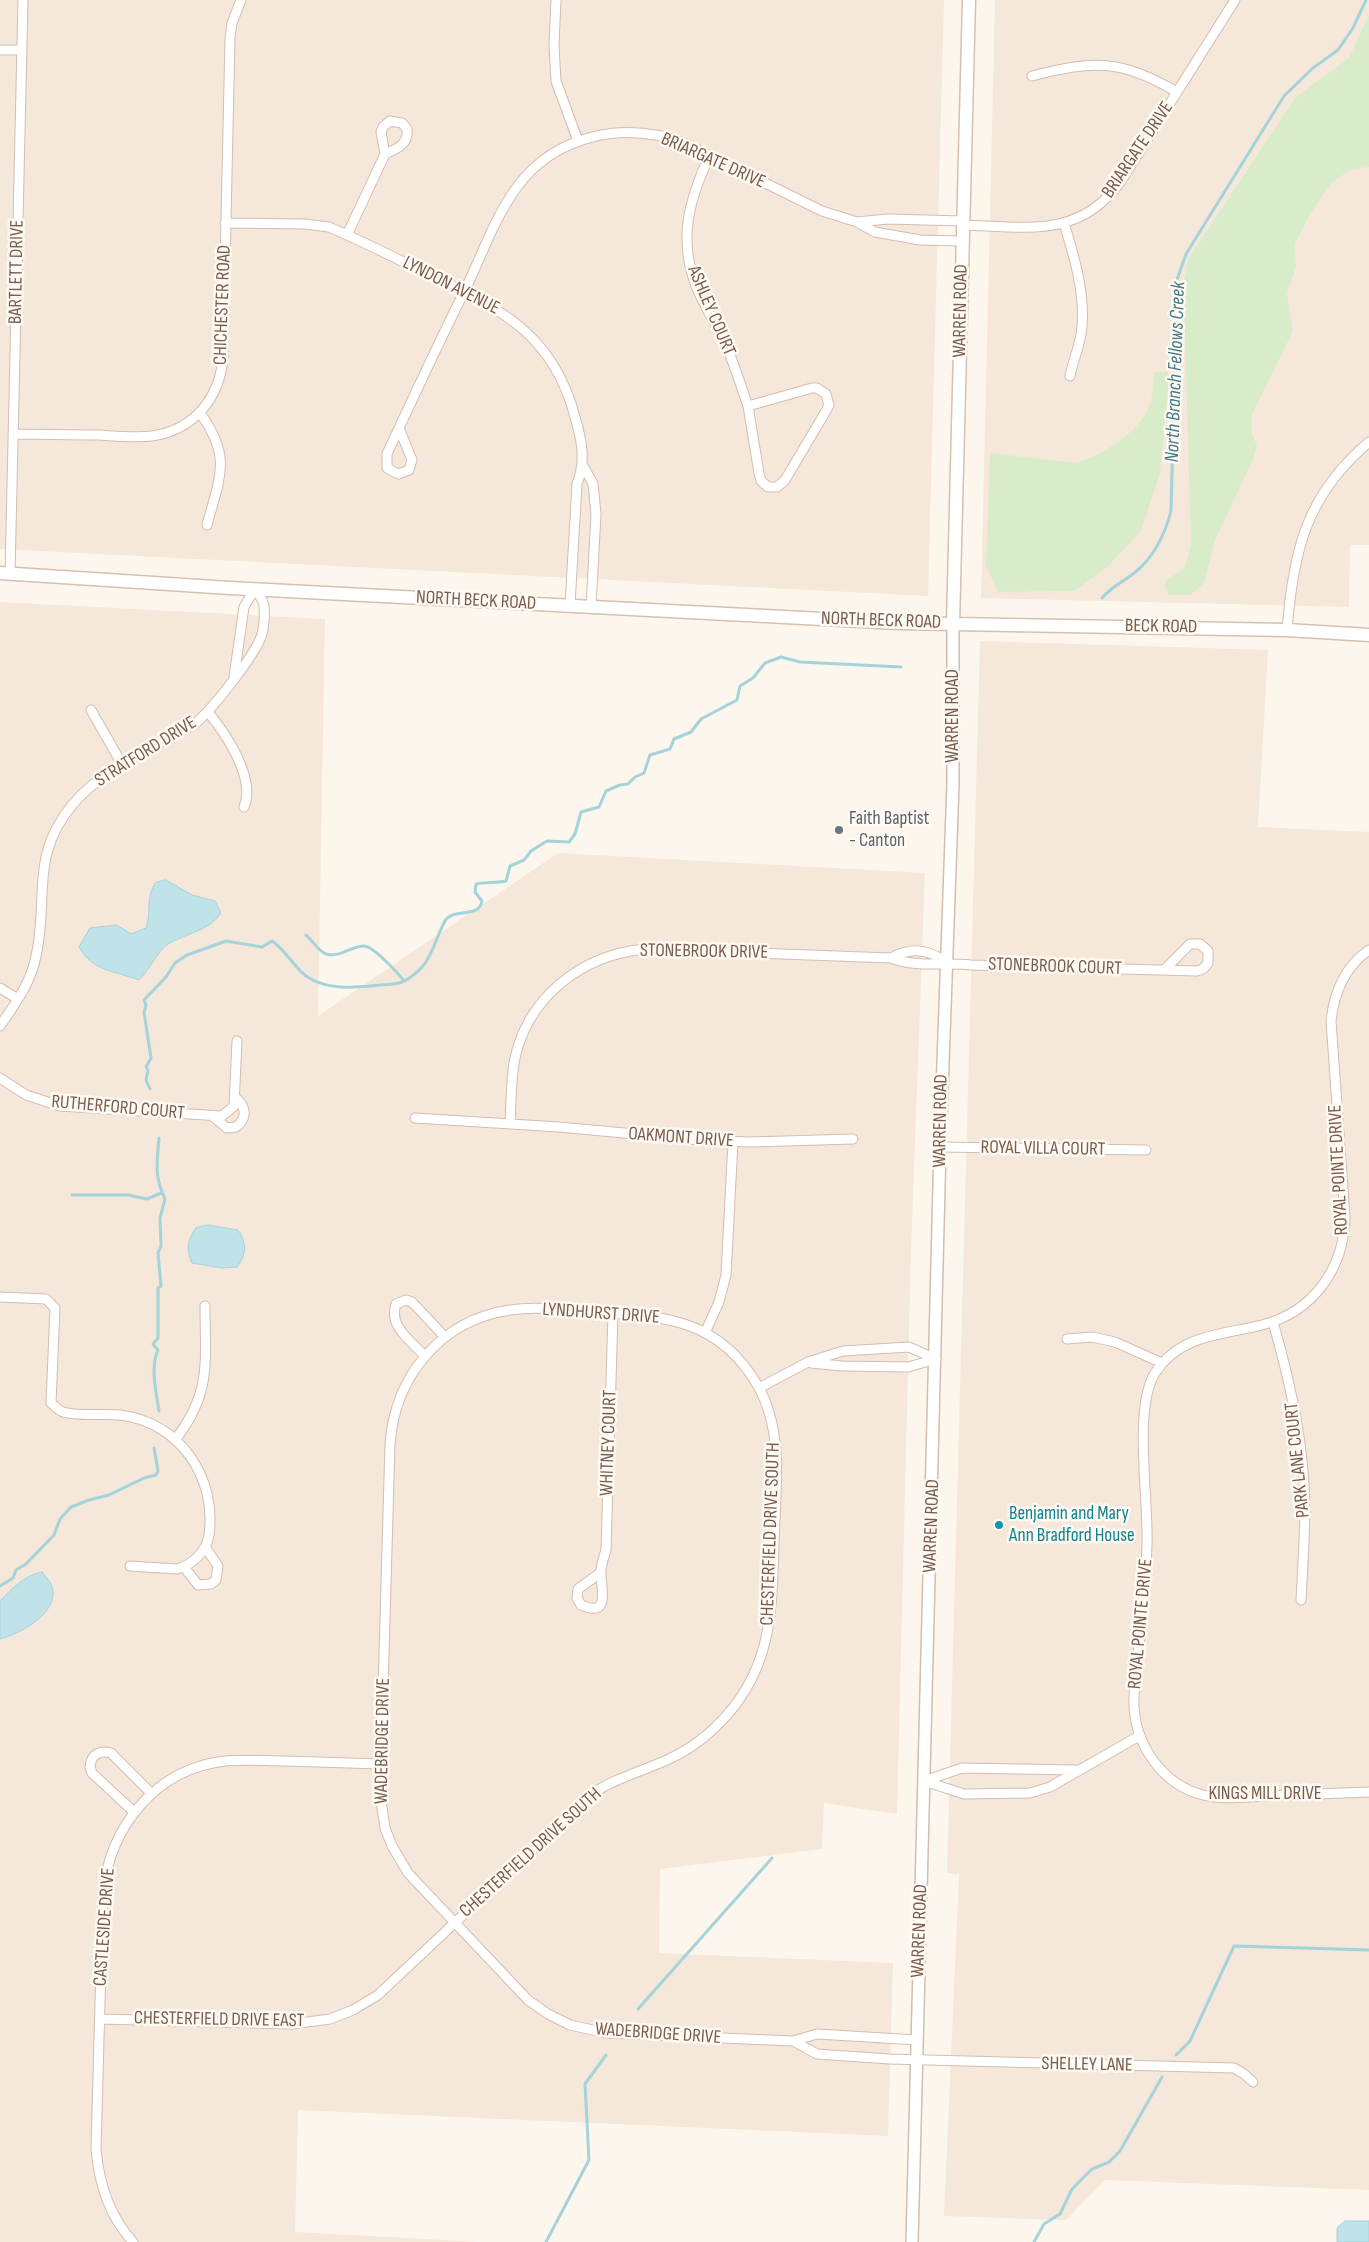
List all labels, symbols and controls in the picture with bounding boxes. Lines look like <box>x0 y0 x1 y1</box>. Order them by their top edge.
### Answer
street label: BRIARGATE DRIVE <box>1097 97 1179 203</box>
street label: BRIARGATE DRIVE <box>657 128 769 194</box>
street label: BARTLETT DRIVE <box>5 220 29 324</box>
street label: CHICHESTER ROAD <box>210 245 236 365</box>
street label: LYNDON AVENUE <box>399 252 503 320</box>
street label: ASHLEY COURT <box>682 262 740 360</box>
street label: WARREN ROAD <box>949 264 973 358</box>
water label: North Branch Fellows Creek <box>1161 281 1191 463</box>
street label: NORTH BECK ROAD <box>415 586 537 616</box>
street label: NORTH BECK ROAD <box>821 608 941 634</box>
street label: BECK ROAD <box>1125 615 1197 639</box>
street label: WARREN ROAD <box>942 669 964 763</box>
street label: STRATFORD DRIVE <box>91 712 201 792</box>
place label: Faith Baptist - Canton <box>849 808 929 852</box>
marker: Faith Baptist - Canton <box>833 824 845 836</box>
street label: STONEBROOK DRIVE <box>640 939 768 965</box>
street label: STONEBROOK COURT <box>988 953 1122 981</box>
street label: WARREN ROAD <box>929 1074 953 1168</box>
street label: RUTHERFORD COURT <box>50 1091 186 1125</box>
street label: ROYAL POINTE DRIVE <box>1324 1104 1354 1236</box>
street label: OAKMONT DRIVE <box>628 1123 734 1153</box>
street label: ROYAL VILLA COURT <box>980 1137 1106 1161</box>
street label: LYNDHURST DRIVE <box>541 1299 661 1329</box>
street label: WHITNEY COURT <box>596 1390 622 1496</box>
street label: PARK LANE COURT <box>1281 1401 1315 1519</box>
street label: CHESTERFIELD DRIVE SOUTH <box>756 1442 786 1626</box>
street label: WARREN ROAD <box>919 1479 945 1573</box>
place label: Benjamin and Mary Ann Bradford House <box>1009 1503 1135 1547</box>
marker: Benjamin and Mary Ann Bradford House <box>993 1519 1005 1531</box>
street label: ROYAL POINTE DRIVE <box>1124 1558 1158 1690</box>
street label: WADEBRIDGE DRIVE <box>370 1678 396 1804</box>
street label: CHESTERFIELD DRIVE SOUTH <box>455 1783 607 1923</box>
street label: KINGS MILL DRIVE <box>1208 1783 1322 1805</box>
street label: CASTLESIDE DRIVE <box>89 1867 121 1987</box>
street label: WARREN ROAD <box>907 1884 933 1978</box>
street label: CHESTERFIELD DRIVE EAST <box>134 2007 304 2033</box>
street label: WADEBRIDGE DRIVE <box>594 2018 722 2050</box>
street label: SHELLEY LANE <box>1041 2053 1133 2077</box>

